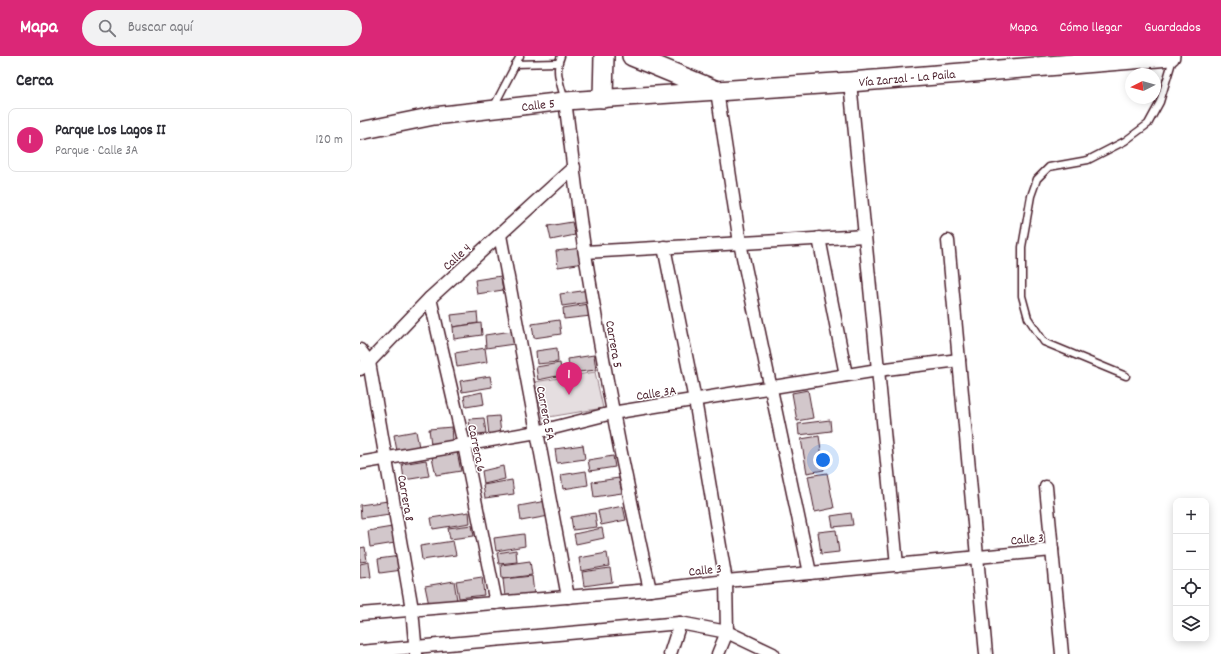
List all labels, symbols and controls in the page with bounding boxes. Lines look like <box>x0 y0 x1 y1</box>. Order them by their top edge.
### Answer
search box <box>82 10 362 46</box>
text: Mapa <box>20 15 58 42</box>
icon: search <box>96 17 118 39</box>
text: Buscar aquí <box>128 17 193 39</box>
text: Mapa <box>1010 18 1037 38</box>
text: Cómo llegar <box>1059 18 1122 38</box>
text: Guardados <box>1144 18 1201 38</box>
street label: Vía Zarzal - La Paila <box>858 66 957 93</box>
north arrow <box>1125 68 1161 104</box>
text: Cerca <box>16 70 53 94</box>
street label: Calle 5 <box>521 95 556 118</box>
text: Parque Los Lagos II <box>55 120 166 142</box>
text: 1 <box>29 131 31 150</box>
text: 120 m <box>315 131 343 150</box>
text: Parque · Calle 3A <box>55 142 138 161</box>
street label: Calle 4 <box>439 240 476 276</box>
street label: Carrera 5 <box>599 319 626 370</box>
pin: 1 <box>556 362 582 395</box>
street label: Calle 3A <box>635 382 678 407</box>
street label: Carrera 5A <box>530 385 559 442</box>
street label: Carrera 6 <box>461 423 490 474</box>
your location <box>813 450 833 470</box>
street label: Carrera 8 <box>391 474 418 523</box>
map controls <box>1173 498 1209 642</box>
button: + <box>1173 498 1209 534</box>
street label: Calle 3 <box>1010 530 1045 551</box>
button: − <box>1173 534 1209 570</box>
street label: Calle 3 <box>688 560 723 583</box>
button: locate <box>1173 570 1209 606</box>
button: layers <box>1173 606 1209 642</box>

